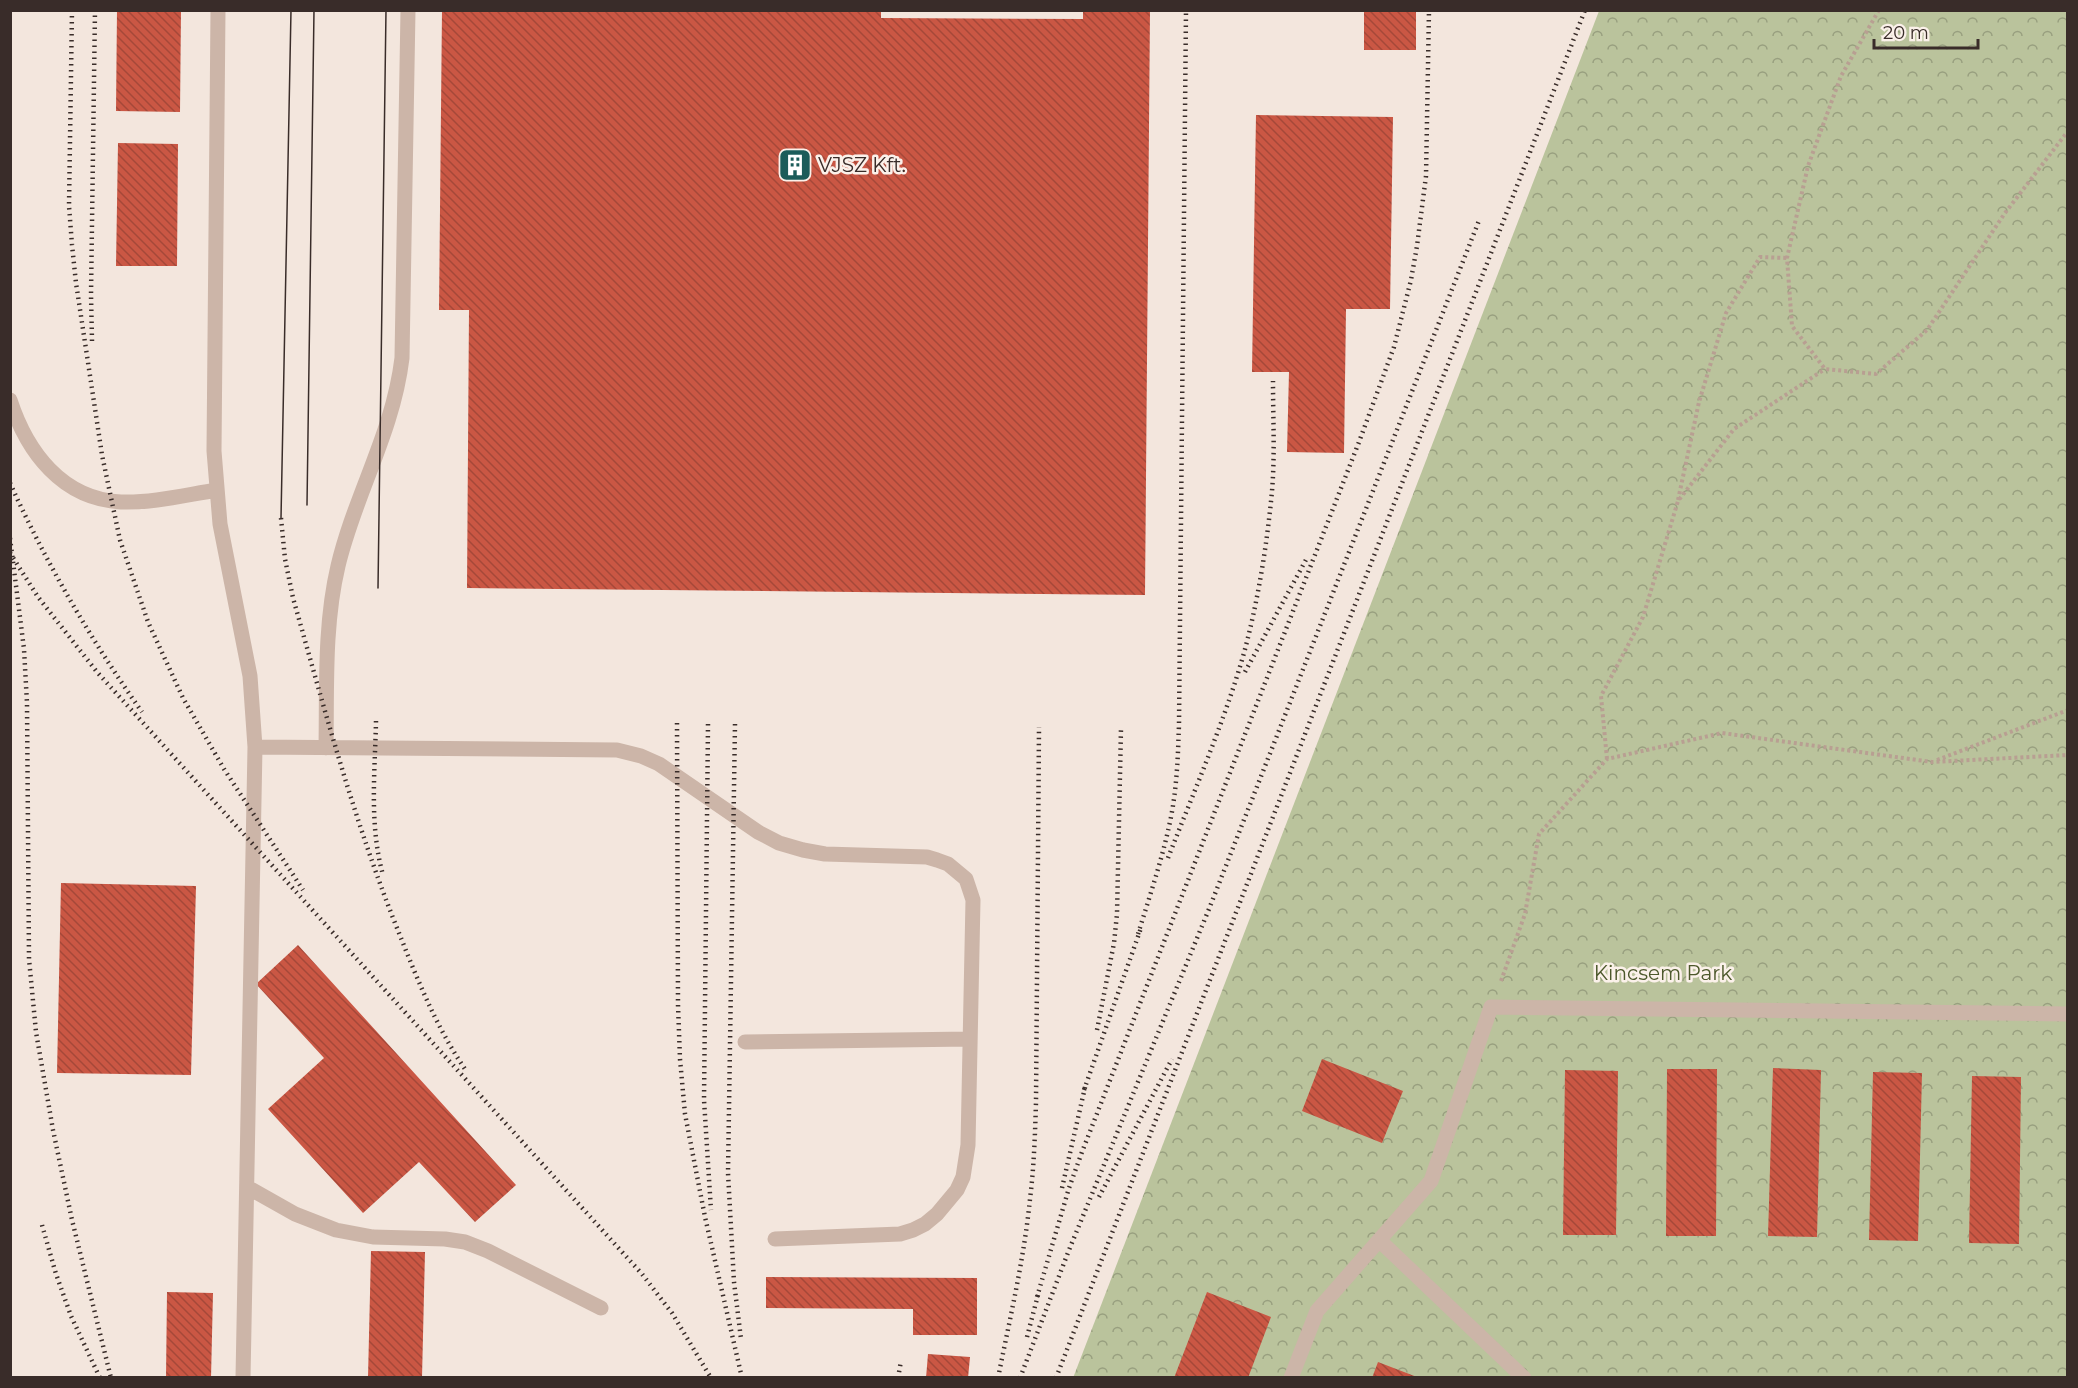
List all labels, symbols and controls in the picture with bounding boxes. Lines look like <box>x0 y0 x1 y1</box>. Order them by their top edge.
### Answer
scale bar <box>1874 12 1978 50</box>
text: 20 m <box>1883 22 1929 44</box>
building icon: VJSZ Kft. <box>777 147 813 183</box>
place label: VJSZ Kft. <box>818 153 906 177</box>
park label: Kincsem Park <box>1594 961 1732 985</box>

